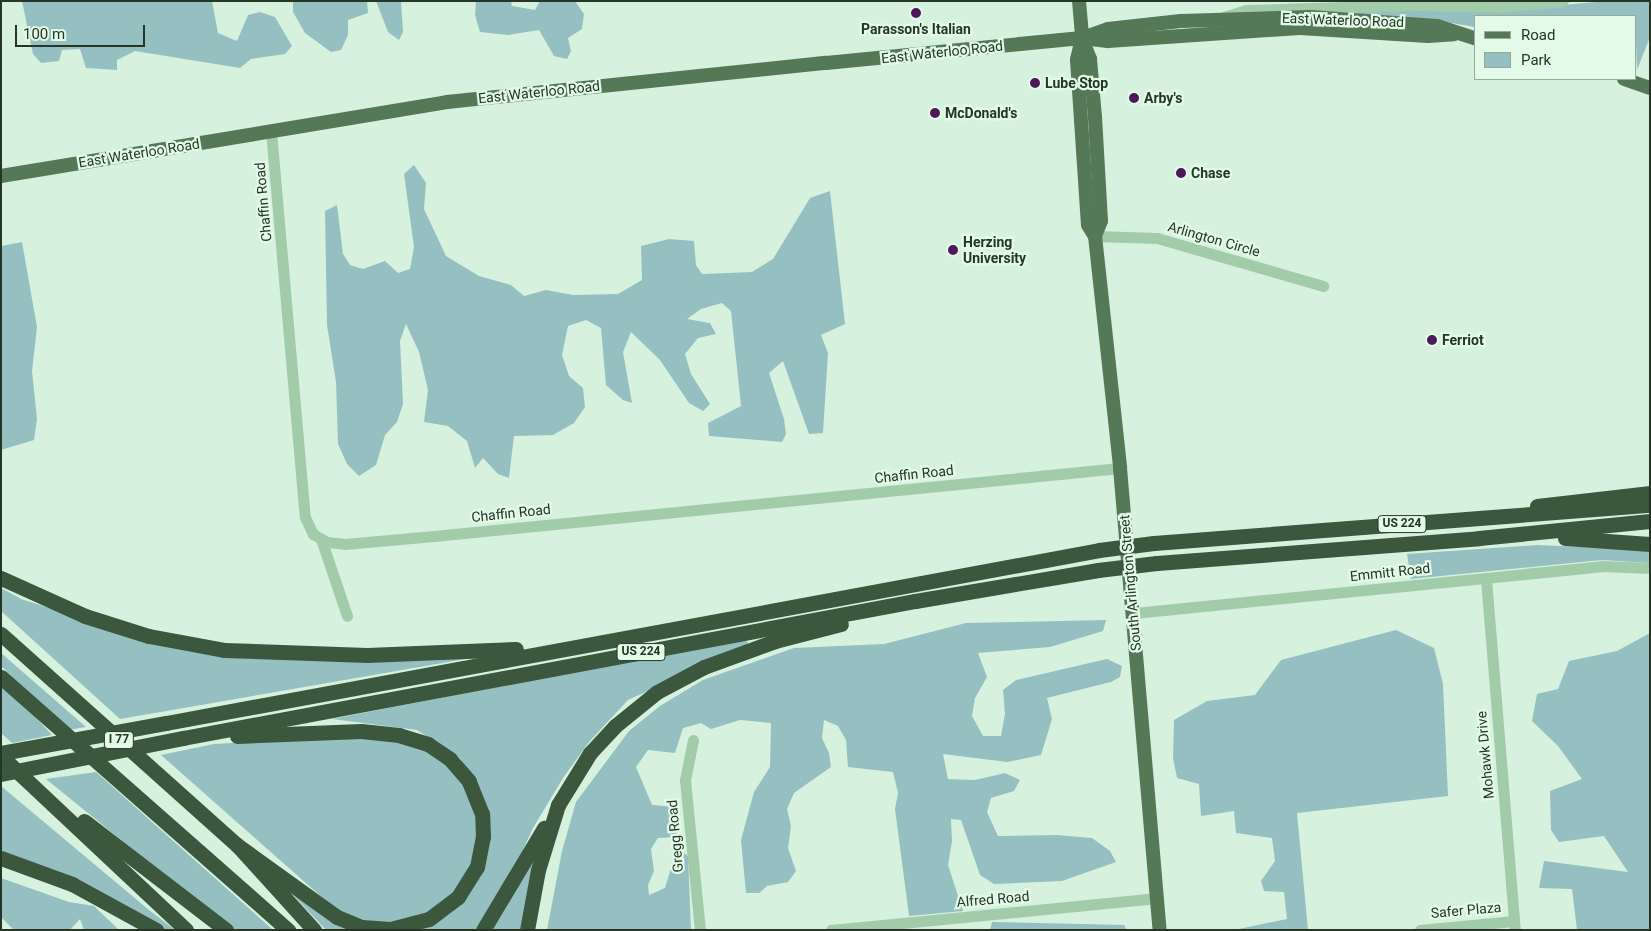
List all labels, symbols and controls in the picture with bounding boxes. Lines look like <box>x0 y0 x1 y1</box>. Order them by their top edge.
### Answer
marker: Parasson's Italian <box>910 7 922 19</box>
street label: East Waterloo Road <box>1282 9 1404 31</box>
scale bar <box>18 15 148 47</box>
legend <box>1474 15 1636 80</box>
place label: Parasson's Italian <box>861 21 971 37</box>
text: 100 m <box>23 25 65 43</box>
text: Road <box>1521 26 1555 44</box>
street label: East Waterloo Road <box>880 37 1004 67</box>
text: Park <box>1521 51 1551 69</box>
place label: Lube Stop <box>1045 75 1108 91</box>
street label: East Waterloo Road <box>477 77 601 107</box>
marker: Lube Stop <box>1029 77 1041 89</box>
place label: Arby's <box>1144 90 1182 106</box>
marker: Arby's <box>1128 92 1140 104</box>
place label: McDonald's <box>945 105 1017 121</box>
marker: McDonald's <box>929 107 941 119</box>
street label: East Waterloo Road <box>77 135 201 171</box>
street label: Chaffin Road <box>251 162 275 242</box>
place label: Chase <box>1191 165 1230 181</box>
marker: Chase <box>1175 167 1187 179</box>
street label: Arlington Circle <box>1166 218 1262 260</box>
place label: Herzing University <box>963 234 1026 266</box>
marker: Herzing University <box>947 244 959 256</box>
place label: Ferriot <box>1442 332 1484 348</box>
marker: Ferriot <box>1426 334 1438 346</box>
street label: Chaffin Road <box>873 461 955 487</box>
street label: Chaffin Road <box>470 500 552 526</box>
street label: South Arlington Street <box>1116 514 1144 652</box>
road number: US 224 <box>1377 514 1427 534</box>
street label: Emmitt Road <box>1349 559 1431 585</box>
road number: US 224 <box>616 642 666 662</box>
street label: Mohawk Drive <box>1473 710 1497 800</box>
road number: I 77 <box>103 730 135 750</box>
street label: Gregg Road <box>663 799 687 873</box>
street label: Alfred Road <box>956 887 1030 911</box>
street label: Safer Plaza <box>1430 899 1502 921</box>

